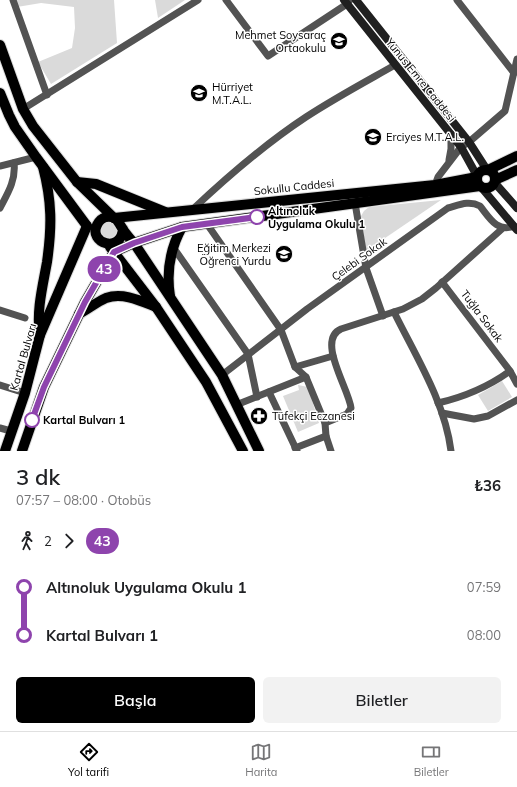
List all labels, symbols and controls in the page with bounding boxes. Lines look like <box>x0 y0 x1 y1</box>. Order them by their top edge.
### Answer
place label: Mehmet Soysaraç Ortaokulu <box>235 28 327 55</box>
school or university icon: Mehmet Soysaraç Ortaokulu <box>329 31 349 51</box>
street label: Yunus Emre Caddesi <box>382 35 459 125</box>
place label: Hürriyet M.T.A.L. <box>212 80 253 107</box>
school or university icon: Hürriyet M.T.A.L. <box>189 83 209 103</box>
school or university icon: Erciyes M.T.A.L. <box>363 127 383 147</box>
place label: Erciyes M.T.A.L. <box>386 130 464 144</box>
street label: Sokullu Caddesi <box>253 176 335 198</box>
place label: Altınoluk Uygulama Okulu 1 <box>268 204 366 231</box>
marker: Altınoluk Uygulama Okulu 1 <box>249 209 265 225</box>
street label: Çelebi Sokak <box>329 234 390 284</box>
place label: Eğitim Merkezi Öğrenci Yurdu <box>197 241 271 268</box>
school or university icon: Eğitim Merkezi Öğrenci Yurdu <box>274 244 294 264</box>
line badge: 43 <box>86 256 122 282</box>
text: 43 <box>96 260 112 278</box>
street label: Tuğla Sokak <box>458 287 506 345</box>
street label: Kartal Bulvarı <box>7 322 39 392</box>
pharmacy icon: Tüfekçi Eczanesi <box>249 406 269 426</box>
place label: Tüfekçi Eczanesi <box>272 409 355 423</box>
marker: Kartal Bulvarı 1 <box>24 412 40 428</box>
place label: Kartal Bulvarı 1 <box>43 413 126 427</box>
text: 3 dk <box>16 463 60 491</box>
text: ₺36 <box>474 476 501 495</box>
text: 07:57 – 08:00 · Otobüs <box>16 492 151 508</box>
icon: walk <box>16 530 38 552</box>
icon: forward <box>58 530 80 552</box>
text: 43 <box>94 532 111 550</box>
text: 2 <box>44 533 52 549</box>
text: Altınoluk Uygulama Okulu 1 <box>46 578 246 597</box>
text: 07:59 <box>467 579 501 595</box>
text: Kartal Bulvarı 1 <box>46 626 158 645</box>
text: 08:00 <box>467 627 501 643</box>
button: Başla <box>16 677 255 723</box>
button: Biletler <box>263 677 501 723</box>
tab: Yol tarifi <box>68 741 109 779</box>
tab: Harita <box>245 741 277 779</box>
tab: Biletler <box>414 741 449 779</box>

